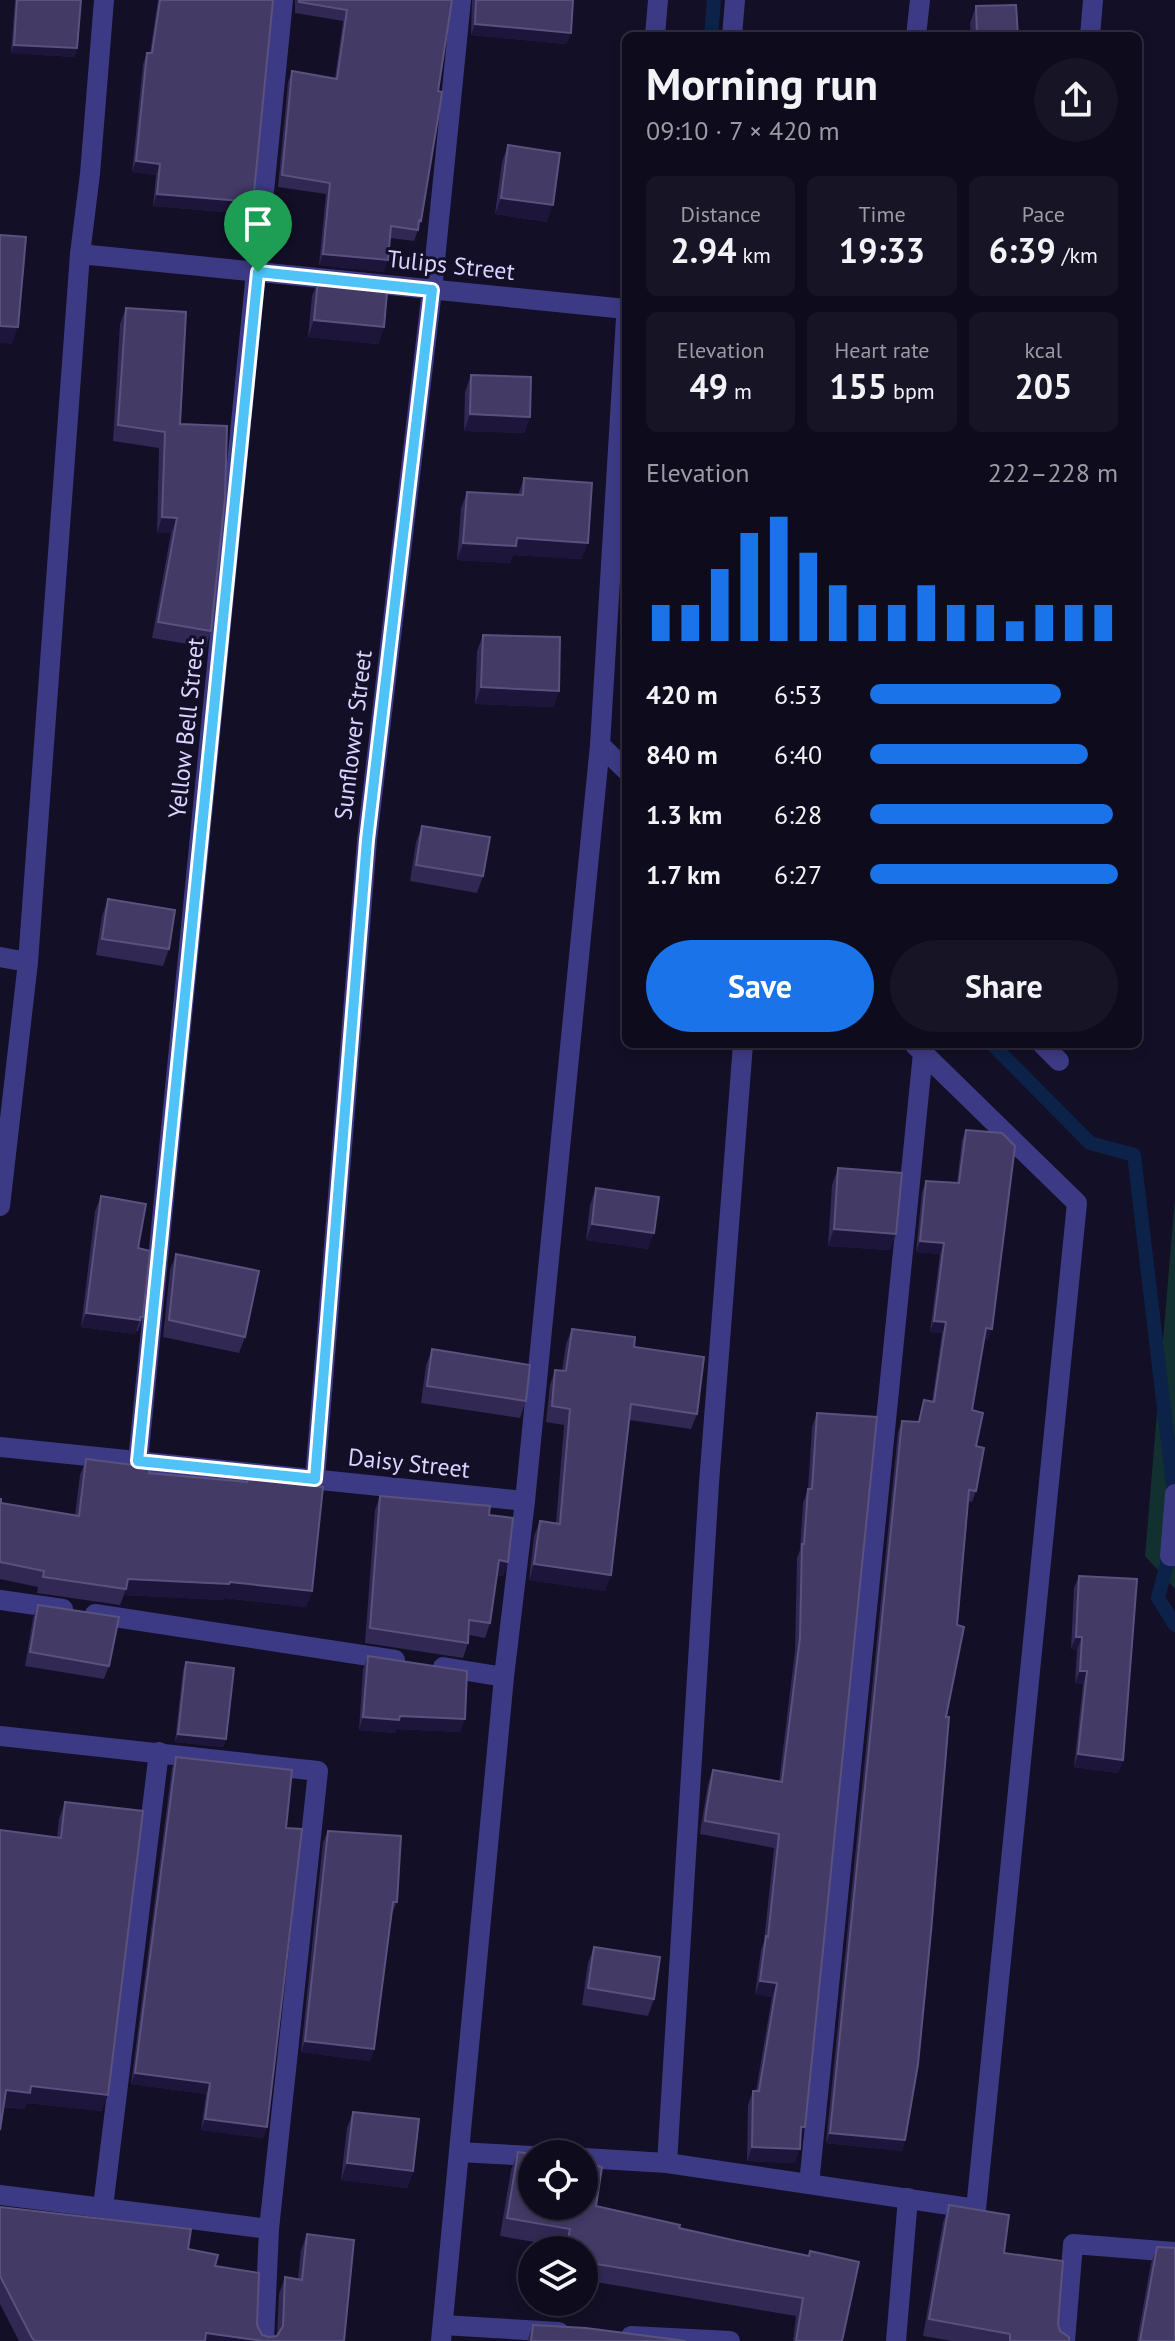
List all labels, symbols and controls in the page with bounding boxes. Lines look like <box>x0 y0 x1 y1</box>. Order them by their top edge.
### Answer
text: Morning run <box>646 55 878 112</box>
button: share <box>1034 58 1118 142</box>
text: 09:10 · 7 × 420 m <box>646 114 840 147</box>
pin <box>224 190 292 272</box>
text: Distance <box>680 200 761 228</box>
text: Time <box>858 200 906 228</box>
text: Pace <box>1022 200 1065 228</box>
icon: arrive <box>236 202 280 246</box>
text: 2.94 <box>670 228 737 272</box>
text: 19:33 <box>839 228 925 272</box>
text: 6:39 <box>989 228 1056 272</box>
text: km <box>737 241 771 269</box>
text: /km <box>1056 241 1098 269</box>
street label: Tulips Street <box>386 243 516 287</box>
text: Elevation <box>677 336 764 364</box>
text: Heart rate <box>834 336 930 364</box>
text: kcal <box>1025 336 1062 364</box>
text: 49 <box>690 364 728 408</box>
text: 155 <box>829 364 887 408</box>
text: 205 <box>1014 364 1072 408</box>
text: m <box>728 377 752 405</box>
text: bpm <box>887 377 935 405</box>
text: Elevation <box>646 456 750 489</box>
text: 222–228 m <box>988 456 1118 489</box>
street label: Yellow Bell Street <box>161 636 211 820</box>
street label: Sunflower Street <box>327 648 379 822</box>
text: 420 m <box>646 678 718 711</box>
text: 6:53 <box>774 678 822 711</box>
text: 840 m <box>646 738 718 771</box>
text: 6:40 <box>774 738 822 771</box>
text: 1.3 km <box>646 798 722 831</box>
text: 6:28 <box>774 798 822 831</box>
text: 1.7 km <box>646 858 721 891</box>
text: 6:27 <box>774 858 822 891</box>
button: Save <box>646 940 874 1032</box>
button: Share <box>890 940 1118 1032</box>
street label: Daisy Street <box>347 1441 471 1485</box>
map controls <box>518 2140 598 2316</box>
button: locate <box>518 2140 598 2220</box>
button: layers <box>518 2236 598 2316</box>

